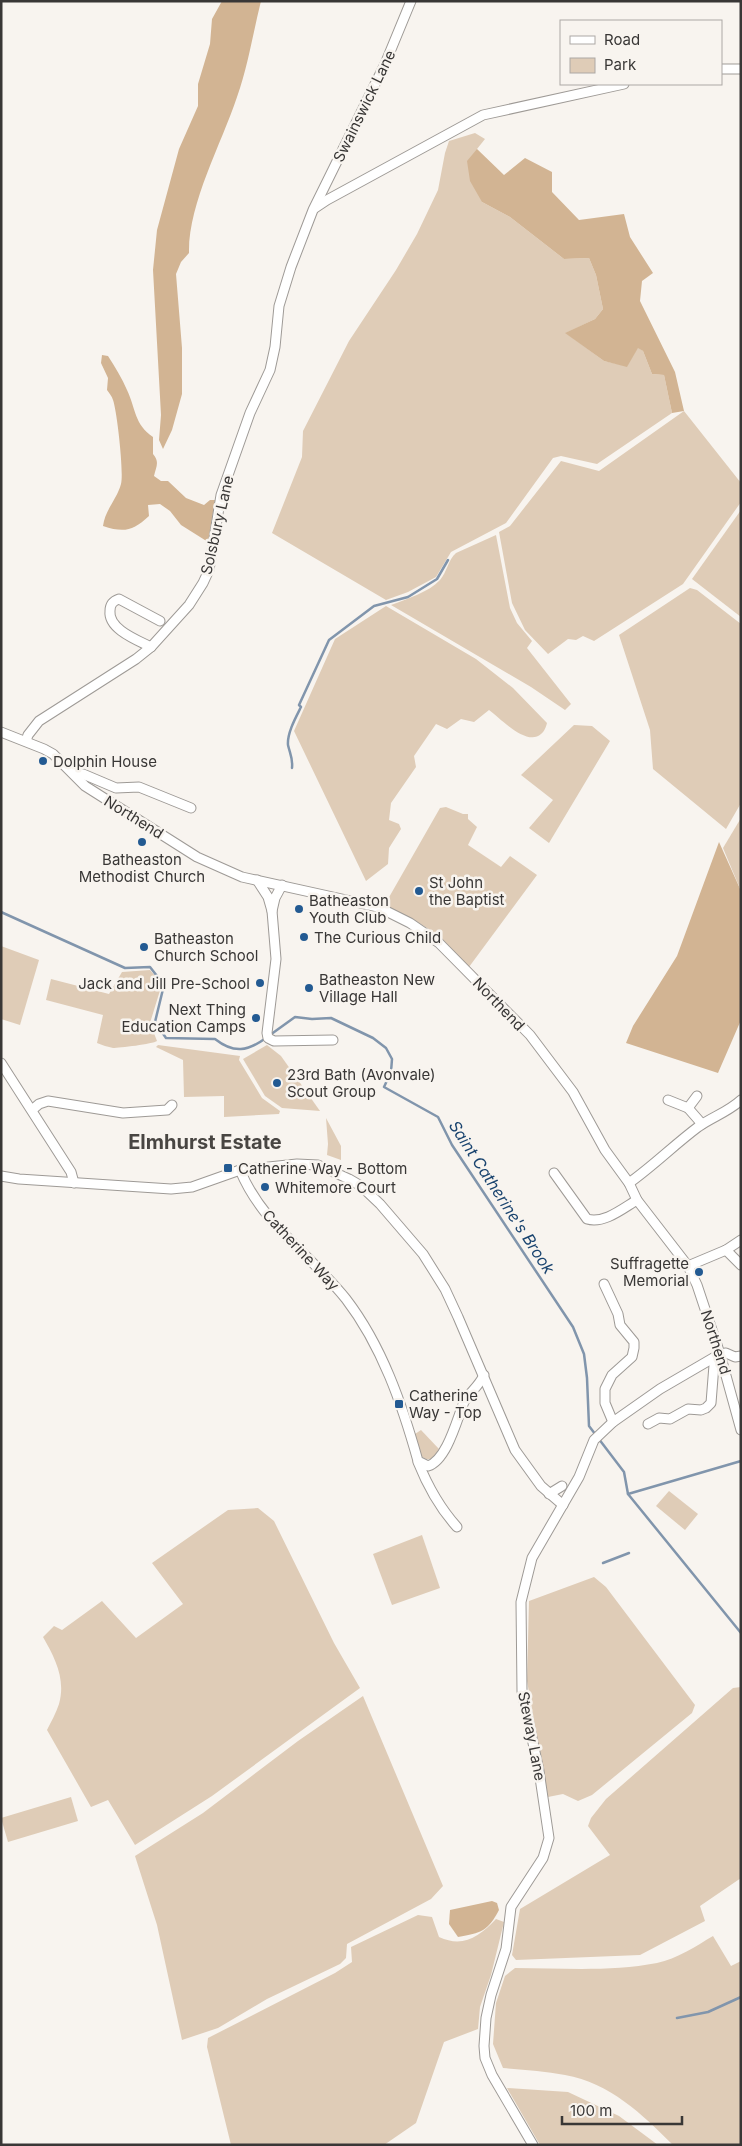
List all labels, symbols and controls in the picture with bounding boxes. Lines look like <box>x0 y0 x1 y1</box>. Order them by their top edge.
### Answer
legend <box>560 20 722 85</box>
text: Road <box>604 30 640 49</box>
street label: Swainswick Lane <box>329 47 399 165</box>
text: Park <box>604 55 637 74</box>
street label: Solsbury Lane <box>196 474 238 576</box>
place label: Dolphin House <box>53 752 157 771</box>
marker: Dolphin House <box>37 755 49 767</box>
street label: Northend <box>101 791 167 843</box>
marker: Batheaston Methodist Church <box>136 836 148 848</box>
place label: Batheaston Methodist Church <box>79 850 205 886</box>
place label: St John the Baptist <box>429 873 505 909</box>
marker: St John the Baptist <box>413 885 425 897</box>
place label: Batheaston Youth Club <box>309 891 389 927</box>
marker: Batheaston Youth Club <box>293 903 305 915</box>
place label: The Curious Child <box>314 928 441 947</box>
place label: Batheaston Church School <box>154 929 258 965</box>
marker: The Curious Child <box>298 931 310 943</box>
marker: Batheaston Church School <box>138 941 150 953</box>
place label: Batheaston New Village Hall <box>319 970 435 1006</box>
street label: Northend <box>469 973 529 1035</box>
place label: Jack and Jill Pre-School <box>78 974 250 993</box>
marker: Jack and Jill Pre-School <box>254 977 266 989</box>
marker: Batheaston New Village Hall <box>303 982 315 994</box>
place label: Next Thing Education Camps <box>122 1000 246 1036</box>
marker: Next Thing Education Camps <box>250 1012 262 1024</box>
place label: 23rd Bath (Avonvale) Scout Group <box>287 1065 435 1101</box>
marker: 23rd Bath (Avonvale) Scout Group <box>271 1077 283 1089</box>
water label: Saint Catherine's Brook <box>445 1116 559 1278</box>
district label: Elmhurst Estate <box>128 1130 282 1154</box>
place label: Catherine Way - Bottom <box>238 1159 407 1178</box>
marker: Catherine Way - Bottom <box>222 1162 234 1174</box>
place label: Whitemore Court <box>275 1178 396 1197</box>
marker: Whitemore Court <box>259 1181 271 1193</box>
street label: Catherine Way <box>259 1206 344 1295</box>
place label: Suffragette Memorial <box>610 1254 689 1290</box>
marker: Suffragette Memorial <box>693 1266 705 1278</box>
street label: Northend <box>697 1307 735 1377</box>
place label: Catherine Way - Top <box>409 1386 482 1422</box>
marker: Catherine Way - Top <box>393 1398 405 1410</box>
street label: Steway Lane <box>514 1690 550 1782</box>
scale bar <box>562 2094 682 2126</box>
text: 100 m <box>570 2101 612 2120</box>

